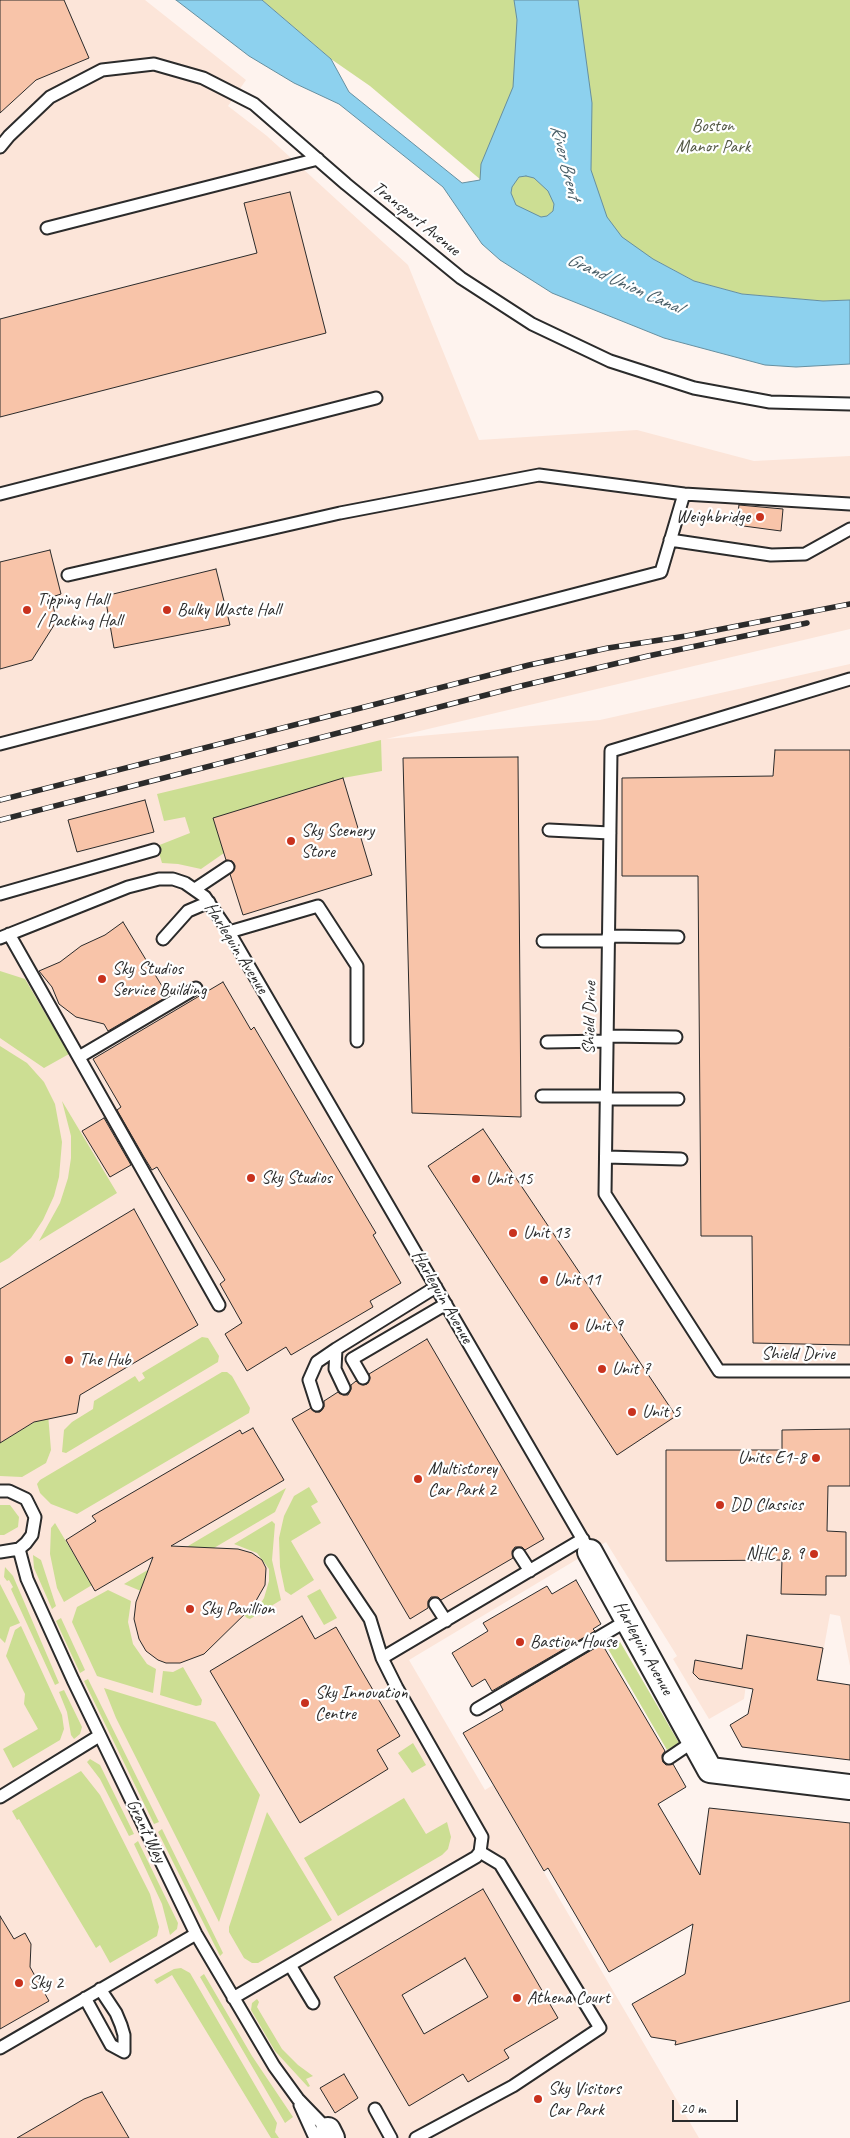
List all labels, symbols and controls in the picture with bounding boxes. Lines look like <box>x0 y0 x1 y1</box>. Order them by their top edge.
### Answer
park label: Boston Manor Park <box>676 115 750 158</box>
water label: River Brent <box>545 123 585 201</box>
street label: Transport Avenue <box>368 177 464 261</box>
water label: Grand Union Canal <box>563 249 685 319</box>
place label: Weighbridge <box>676 506 750 528</box>
marker: Weighbridge <box>754 511 766 523</box>
place label: Tipping Hall / Packing Hall <box>37 589 122 632</box>
place label: Bulky Waste Hall <box>177 599 281 621</box>
marker: Tipping Hall / Packing Hall <box>21 604 33 616</box>
marker: Bulky Waste Hall <box>161 604 173 616</box>
place label: Sky Scenery Store <box>301 820 374 862</box>
marker: Sky Scenery Store <box>285 835 297 847</box>
street label: Harlequin Avenue <box>199 898 273 998</box>
place label: Sky Studios Service Building <box>112 958 206 1001</box>
marker: Sky Studios Service Building <box>96 973 108 985</box>
street label: Shield Drive <box>579 981 601 1055</box>
place label: Sky Studios <box>261 1167 332 1189</box>
place label: Unit 15 <box>486 1168 533 1190</box>
marker: Sky Studios <box>245 1172 257 1184</box>
marker: Unit 15 <box>470 1173 482 1185</box>
place label: Unit 13 <box>523 1222 570 1244</box>
marker: Unit 13 <box>507 1227 519 1239</box>
street label: Harlequin Avenue <box>407 1247 477 1347</box>
place label: Unit 11 <box>554 1269 601 1291</box>
marker: Unit 11 <box>538 1274 550 1286</box>
place label: Unit 9 <box>584 1315 623 1337</box>
marker: Unit 9 <box>568 1320 580 1332</box>
street label: Shield Drive <box>761 1343 835 1365</box>
place label: The Hub <box>79 1349 131 1371</box>
marker: The Hub <box>63 1354 75 1366</box>
place label: Unit 7 <box>612 1358 651 1380</box>
marker: Unit 7 <box>596 1363 608 1375</box>
place label: Unit 5 <box>642 1401 681 1423</box>
marker: Unit 5 <box>626 1406 638 1418</box>
place label: Units E1-8 <box>738 1447 806 1469</box>
marker: Units E1-8 <box>810 1452 822 1464</box>
place label: Multistorey Car Park 2 <box>428 1458 497 1500</box>
marker: Multistorey Car Park 2 <box>412 1473 424 1485</box>
place label: DD Classics <box>730 1494 803 1516</box>
marker: DD Classics <box>714 1499 726 1511</box>
place label: NHC 8, 9 <box>746 1543 804 1565</box>
marker: NHC 8, 9 <box>808 1548 820 1560</box>
street label: Harlequin Avenue <box>608 1597 678 1699</box>
place label: Sky Pavillion <box>200 1598 274 1620</box>
marker: Sky Pavillion <box>184 1603 196 1615</box>
place label: Bastion House <box>530 1631 617 1653</box>
marker: Bastion House <box>514 1636 526 1648</box>
place label: Sky Innovation Centre <box>315 1682 408 1725</box>
marker: Sky Innovation Centre <box>299 1697 311 1709</box>
street label: Grant Way <box>121 1796 171 1866</box>
place label: Sky 2 <box>29 1972 63 1994</box>
marker: Sky 2 <box>13 1977 25 1989</box>
place label: Athena Court <box>527 1987 610 2009</box>
marker: Athena Court <box>511 1992 523 2004</box>
place label: Sky Visitors Car Park <box>548 2078 621 2120</box>
scale bar <box>675 2090 741 2122</box>
marker: Sky Visitors Car Park <box>532 2093 544 2105</box>
text: 20 m <box>680 2099 706 2118</box>

